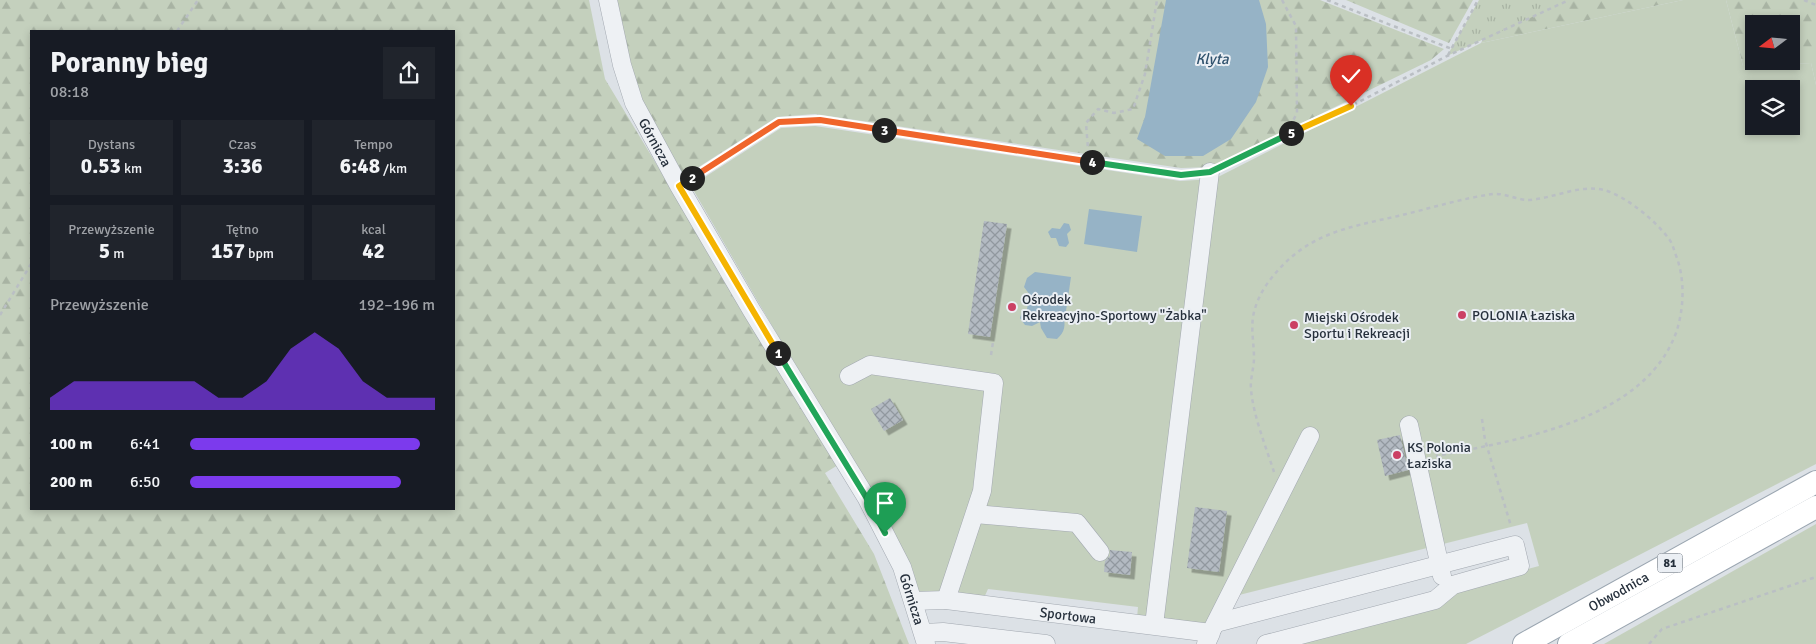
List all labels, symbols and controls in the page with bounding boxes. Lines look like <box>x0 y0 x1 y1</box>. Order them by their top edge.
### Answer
north arrow <box>1745 15 1800 70</box>
map controls <box>1745 15 1800 135</box>
text: Poranny bieg <box>50 46 208 80</box>
button: share <box>383 47 435 99</box>
water label: Klyta <box>1195 50 1229 68</box>
pin <box>1330 55 1372 106</box>
icon: check <box>1337 62 1365 90</box>
button: layers <box>1745 80 1800 135</box>
text: 08:18 <box>50 82 89 102</box>
street label: Górnicza <box>635 115 675 170</box>
pin: 3 <box>872 118 896 142</box>
pin: 5 <box>1278 120 1304 146</box>
text: 3 <box>881 122 888 139</box>
text: 5 <box>1288 125 1295 142</box>
text: Dystans <box>88 136 135 153</box>
text: Czas <box>229 136 256 153</box>
text: Tempo <box>354 136 393 153</box>
pin: 4 <box>1080 150 1104 174</box>
text: 0.53 <box>81 153 121 179</box>
text: 3:36 <box>222 153 263 179</box>
text: 6:48 <box>340 153 380 179</box>
text: 4 <box>1089 154 1096 171</box>
text: km <box>121 160 142 177</box>
text: /km <box>380 160 407 177</box>
pin: 2 <box>680 166 704 190</box>
text: 2 <box>689 170 696 187</box>
text: Przewyższenie <box>68 221 155 238</box>
text: Tętno <box>226 221 259 238</box>
text: kcal <box>361 221 386 238</box>
text: 5 <box>99 238 110 264</box>
text: 157 <box>211 238 245 264</box>
text: 42 <box>362 238 385 264</box>
text: m <box>110 245 124 262</box>
text: bpm <box>245 245 274 262</box>
place label: Ośrodek Rekreacyjno-Sportowy "Żabka" <box>1022 291 1207 324</box>
text: Przewyższenie <box>50 295 149 315</box>
text: 192–196 m <box>358 295 435 315</box>
marker: Ośrodek Rekreacyjno-Sportowy "Żabka" <box>1006 301 1018 313</box>
place label: POLONIA Łaziska <box>1472 307 1575 324</box>
place label: Miejski Ośrodek Sportu i Rekreacji <box>1304 309 1410 342</box>
marker: POLONIA Łaziska <box>1456 309 1468 321</box>
marker: Miejski Ośrodek Sportu i Rekreacji <box>1288 319 1300 331</box>
pin: 1 <box>766 340 790 366</box>
text: 1 <box>775 345 782 362</box>
text: 100 m <box>50 434 92 454</box>
text: 6:41 <box>130 434 160 454</box>
place label: KS Polonia Łaziska <box>1407 439 1471 472</box>
marker: KS Polonia Łaziska <box>1391 449 1403 461</box>
text: 200 m <box>50 472 92 492</box>
text: 6:50 <box>130 472 160 492</box>
pin <box>864 482 906 533</box>
icon: arrive <box>871 489 899 517</box>
road number: 81 <box>1658 554 1682 572</box>
street label: Obwodnica <box>1585 568 1652 615</box>
street label: Górnicza <box>896 571 928 627</box>
street label: Sportowa <box>1039 603 1097 627</box>

